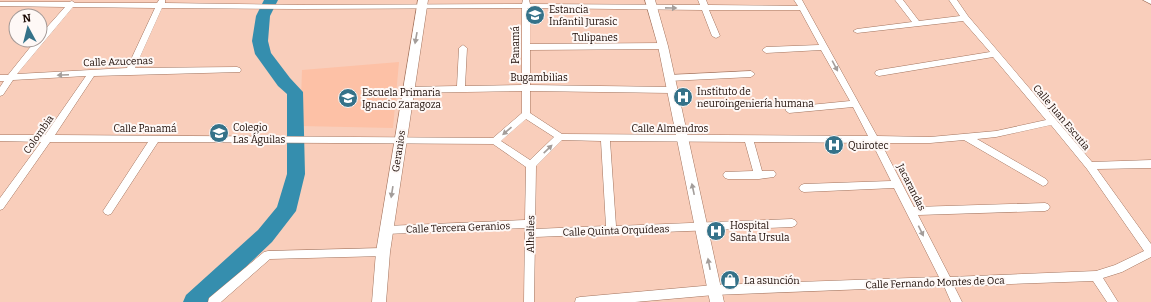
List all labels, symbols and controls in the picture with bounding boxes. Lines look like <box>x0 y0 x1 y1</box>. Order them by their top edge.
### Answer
school or university icon: Estancia Infantil Jurasic <box>524 4 546 26</box>
place label: Estancia Infantil Jurasic <box>549 4 617 28</box>
one-way arrow <box>665 4 677 11</box>
north arrow <box>8 8 48 48</box>
text: N <box>22 12 32 26</box>
street label: Panamá <box>510 25 522 64</box>
one-way arrow <box>413 32 419 45</box>
street label: Tulipanes <box>572 32 618 44</box>
street label: Calle Azucenas <box>83 55 153 69</box>
one-way arrow <box>832 60 838 72</box>
one-way arrow <box>57 71 69 78</box>
street label: Bugambilias <box>510 72 568 84</box>
street label: Calle Juan Escutia <box>1030 82 1093 153</box>
hospital icon: Instituto de neuroingeniería humana <box>672 86 694 108</box>
place label: Instituto de neuroingeniería humana <box>697 86 814 110</box>
school or university icon: Escuela Primaria Ignacio Zaragoza <box>337 87 359 109</box>
place label: Escuela Primaria Ignacio Zaragoza <box>362 87 442 111</box>
street label: Colombia <box>21 113 57 156</box>
school or university icon: Colegio Las Águilas <box>208 122 230 144</box>
place label: Colegio Las Águilas <box>233 122 285 146</box>
street label: Calle Panamá <box>114 123 177 135</box>
street label: Calle Almendros <box>632 123 709 135</box>
one-way arrow <box>502 126 511 135</box>
street label: Geranios <box>390 129 408 173</box>
hospital icon: Quirotec <box>823 134 845 156</box>
place label: Quirotec <box>848 140 889 152</box>
one-way arrow <box>543 144 553 154</box>
street label: Jacarandas <box>894 161 928 213</box>
one-way arrow <box>690 182 696 195</box>
one-way arrow <box>389 186 395 198</box>
street label: Alhelies <box>525 215 537 253</box>
street label: Calle Tercera Geranios <box>406 220 511 236</box>
hospital icon: Hospital Santa Ursula <box>705 220 727 242</box>
place label: Hospital Santa Ursula <box>730 220 790 244</box>
street label: Calle Quinta Orquídeas <box>562 222 670 239</box>
one-way arrow <box>918 225 924 236</box>
one-way arrow <box>706 258 712 271</box>
shop icon: La asunción <box>719 269 741 291</box>
place label: La asunción <box>744 275 800 287</box>
street label: Calle Fernando Montes de Oca <box>865 275 1005 291</box>

